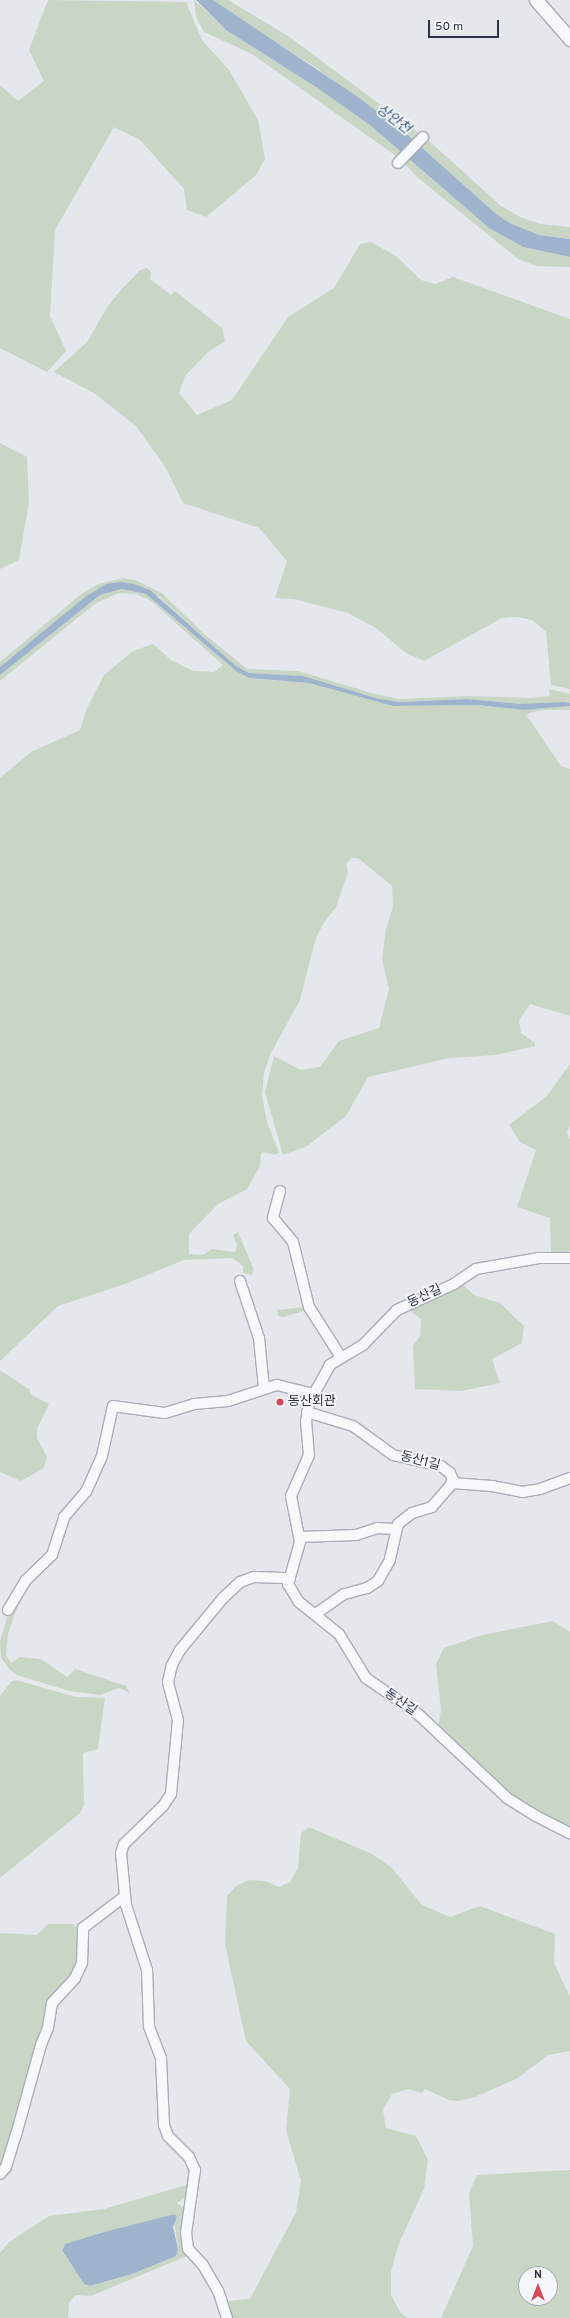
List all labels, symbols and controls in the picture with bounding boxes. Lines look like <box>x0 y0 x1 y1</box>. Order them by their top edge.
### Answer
scale bar <box>430 12 501 38</box>
text: 50 m <box>435 19 463 35</box>
water label: 상안천 <box>373 102 413 138</box>
street label: 동산길 <box>405 1282 445 1312</box>
place label: 동산회관 <box>288 1394 336 1410</box>
marker: 동산회관 <box>275 1397 285 1407</box>
street label: 동산1길 <box>398 1449 442 1475</box>
street label: 동산길 <box>381 1686 419 1720</box>
north arrow <box>518 2266 558 2306</box>
text: N <box>534 2268 542 2282</box>

